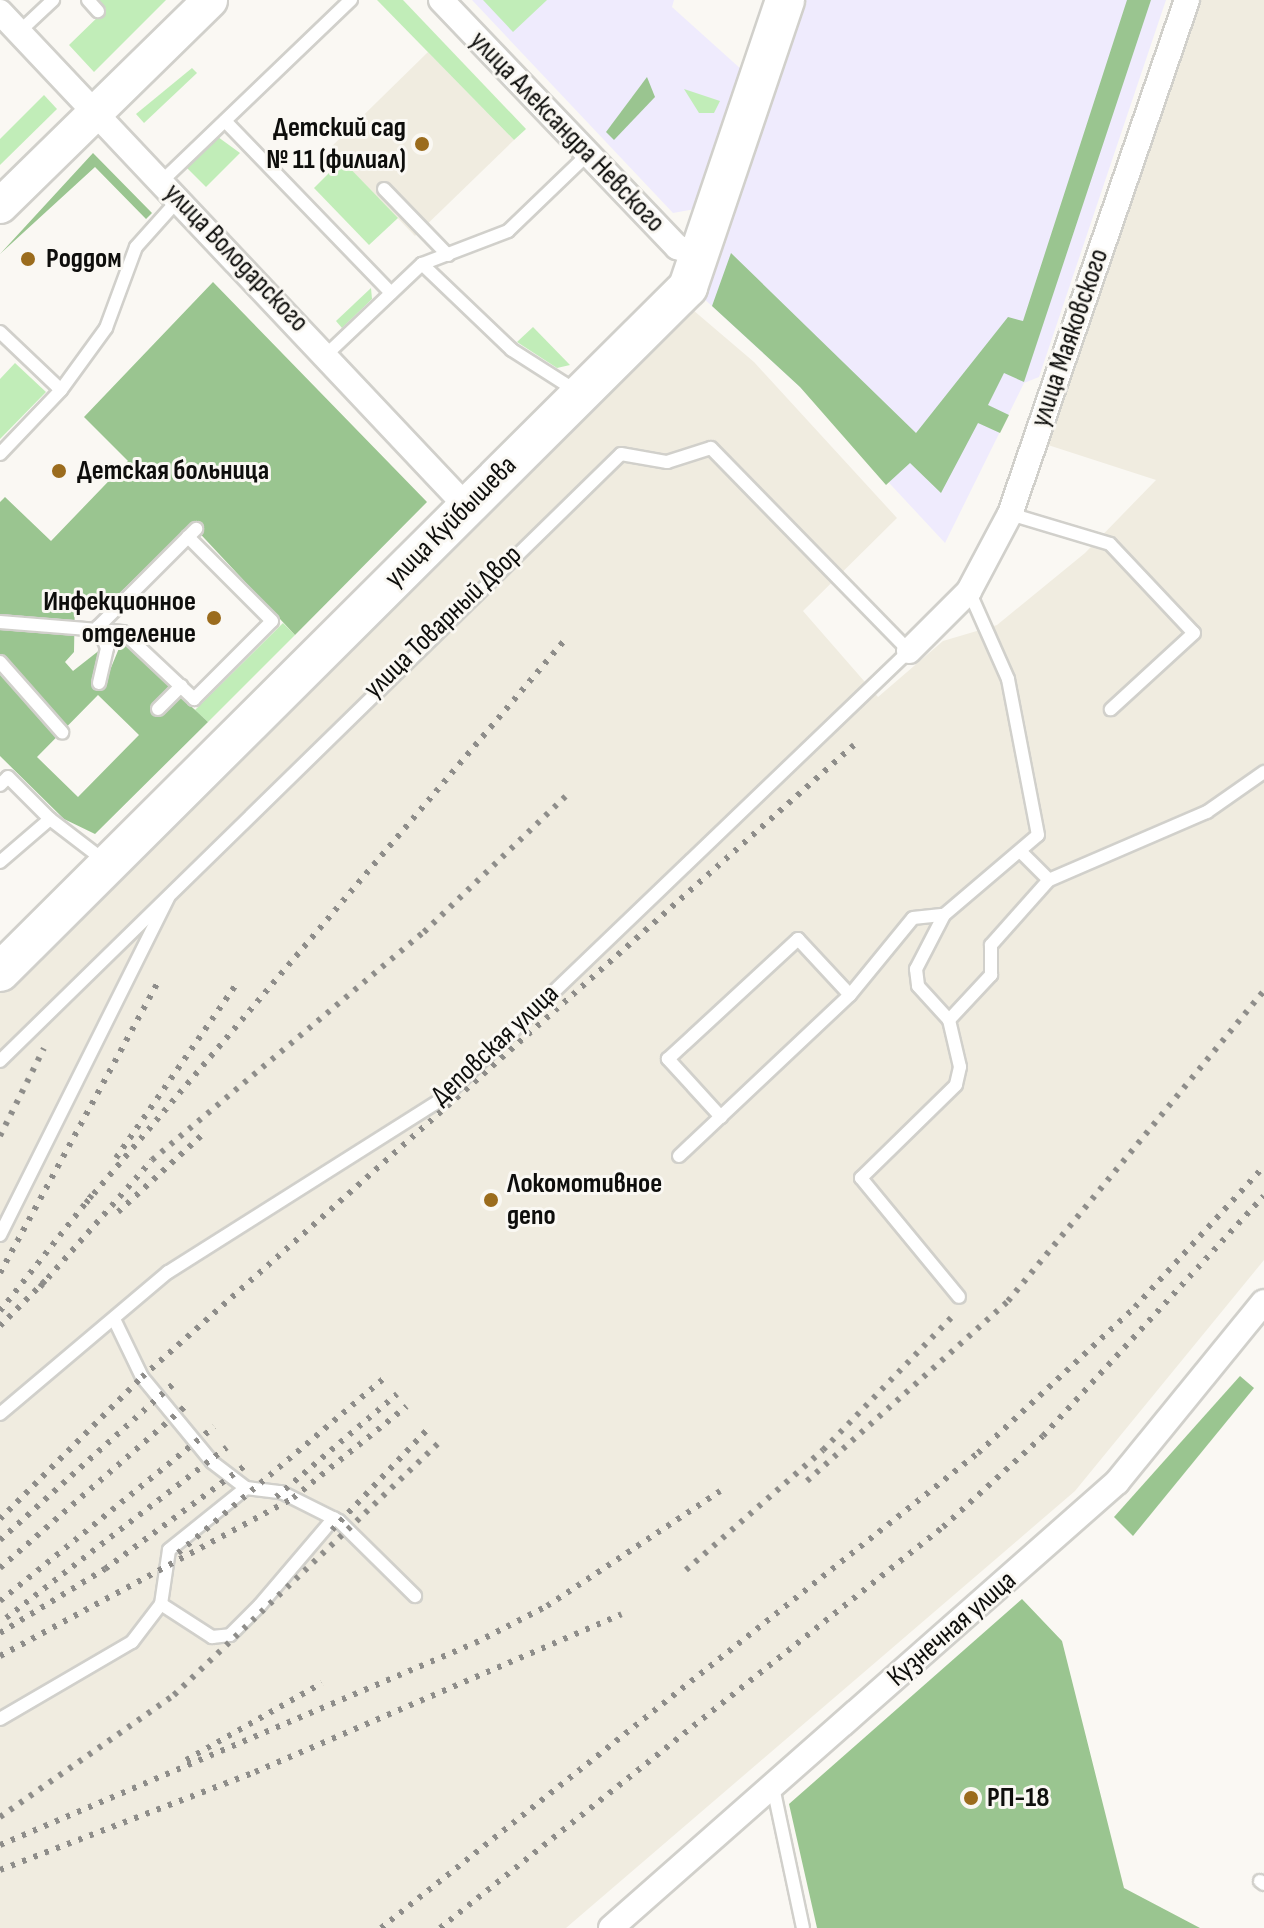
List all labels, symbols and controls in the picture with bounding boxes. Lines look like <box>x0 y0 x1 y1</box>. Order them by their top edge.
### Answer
street label: улица Александра Невского <box>462 24 672 240</box>
place label: Детский сад № 11 (филиал) <box>266 111 406 177</box>
marker: Детский сад № 11 (филиал) <box>413 135 431 153</box>
street label: улица Володарского <box>157 177 315 339</box>
place label: Роддом <box>46 242 122 276</box>
street label: улица Маяковского <box>1024 245 1116 431</box>
marker: Роддом <box>17 248 39 270</box>
street label: улица Куйбышева <box>378 449 524 595</box>
place label: Детская больница <box>77 454 269 488</box>
marker: Детская больница <box>48 460 70 482</box>
street label: улица Товарный Двор <box>357 538 529 706</box>
place label: Инфекционное отделение <box>43 585 196 651</box>
marker: Инфекционное отделение <box>203 607 225 629</box>
street label: Деповская улица <box>424 977 566 1113</box>
place label: Локомотивное депо <box>507 1167 662 1233</box>
marker: Локомотивное депо <box>482 1191 500 1209</box>
street label: Кузнечная улица <box>881 1564 1023 1694</box>
place label: РП-18 <box>987 1781 1049 1815</box>
marker: РП-18 <box>962 1789 980 1807</box>

